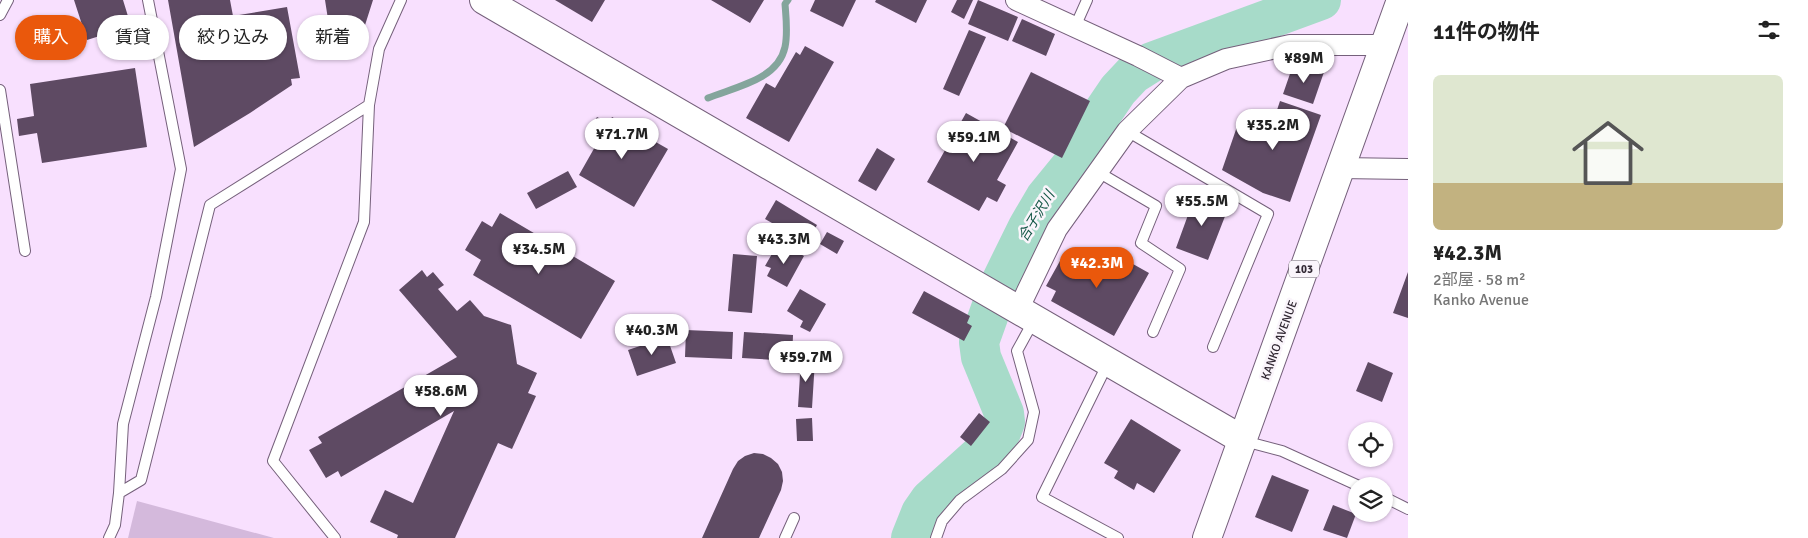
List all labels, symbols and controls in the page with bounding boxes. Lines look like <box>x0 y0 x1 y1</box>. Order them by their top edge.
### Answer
chip: 購入 <box>15 15 87 60</box>
chip: 賃貸 <box>97 15 169 60</box>
chip: 絞り込み <box>179 15 287 60</box>
chip: 新着 <box>297 15 369 60</box>
icon: filters <box>1755 16 1783 44</box>
text: 11件の物件 <box>1433 19 1540 45</box>
pin: ¥89M <box>1274 42 1334 84</box>
text: ¥89M <box>1284 48 1324 68</box>
pin: ¥35.2M <box>1232 108 1314 151</box>
icon: home <box>1563 108 1653 198</box>
text: ¥35.2M <box>1247 115 1299 135</box>
pin: ¥71.7M <box>581 118 663 160</box>
pin: ¥59.1M <box>933 120 1015 163</box>
text: ¥71.7M <box>596 124 648 144</box>
text: ¥59.1M <box>948 127 1000 147</box>
pin: ¥55.5M <box>1161 184 1243 227</box>
water label: 合子沢川 <box>1015 186 1059 245</box>
text: ¥55.5M <box>1176 191 1228 211</box>
pin: ¥43.3M <box>743 222 825 265</box>
text: ¥43.3M <box>758 229 810 249</box>
pin: ¥34.5M <box>498 232 580 275</box>
text: ¥34.5M <box>513 239 565 259</box>
text: ¥42.3M <box>1433 240 1502 266</box>
pin: ¥42.3M <box>1056 246 1138 289</box>
text: ¥42.3M <box>1071 253 1123 273</box>
road number: 103 <box>1289 260 1319 278</box>
text: 2部屋 · 58 m² <box>1433 270 1526 290</box>
text: Kanko Avenue <box>1433 290 1529 310</box>
street label: KANKO AVENUE <box>1258 298 1301 382</box>
pin: ¥40.3M <box>611 314 693 356</box>
text: ¥40.3M <box>626 320 678 340</box>
pin: ¥59.7M <box>765 340 847 383</box>
text: ¥59.7M <box>780 347 832 367</box>
pin: ¥58.6M <box>400 374 482 417</box>
text: ¥58.6M <box>415 381 467 401</box>
map controls <box>1348 422 1393 522</box>
button: locate <box>1348 422 1393 467</box>
button: layers <box>1348 477 1393 522</box>

